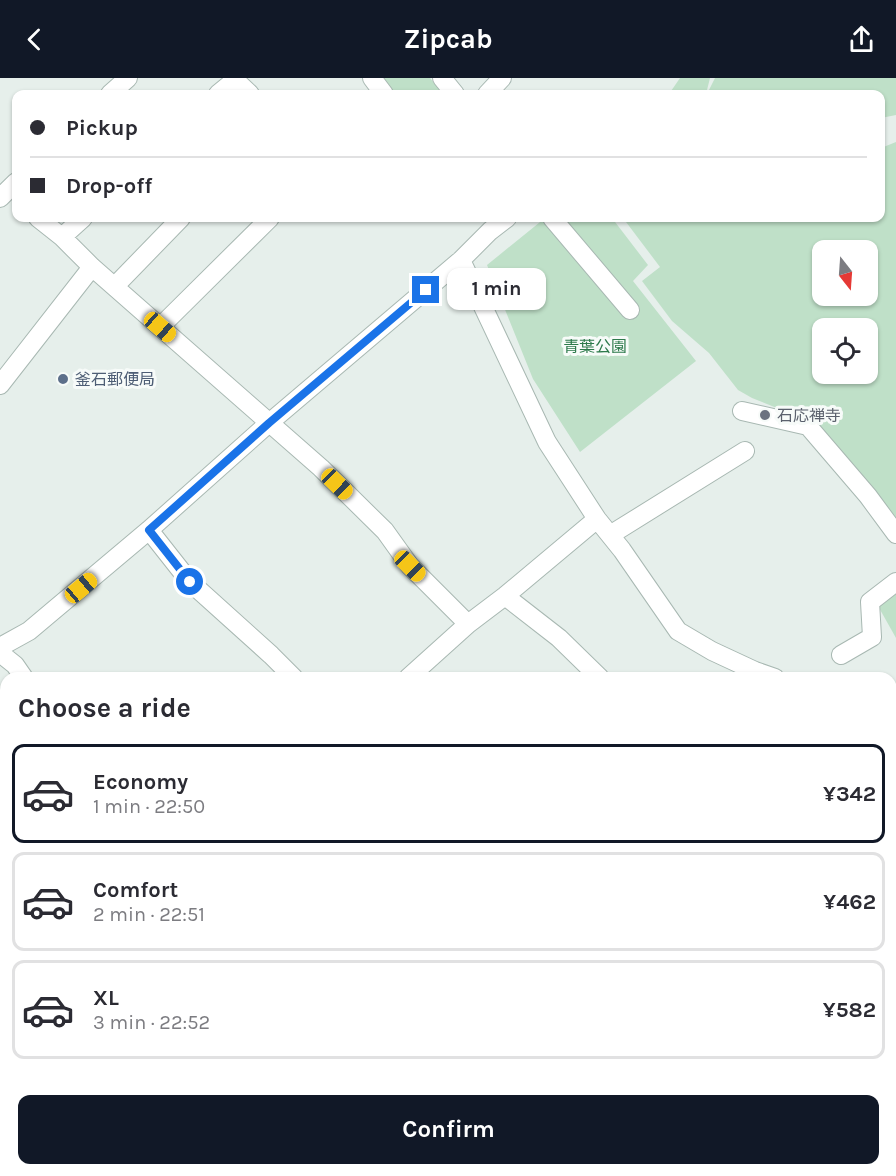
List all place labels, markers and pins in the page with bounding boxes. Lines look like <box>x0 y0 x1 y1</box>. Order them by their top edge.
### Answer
place label: 釜石郵便局 <box>75 370 155 389</box>
marker: 釜石郵便局 <box>56 372 70 386</box>
place label: 石応禅寺 <box>777 406 841 425</box>
marker: 石応禅寺 <box>758 408 772 422</box>

